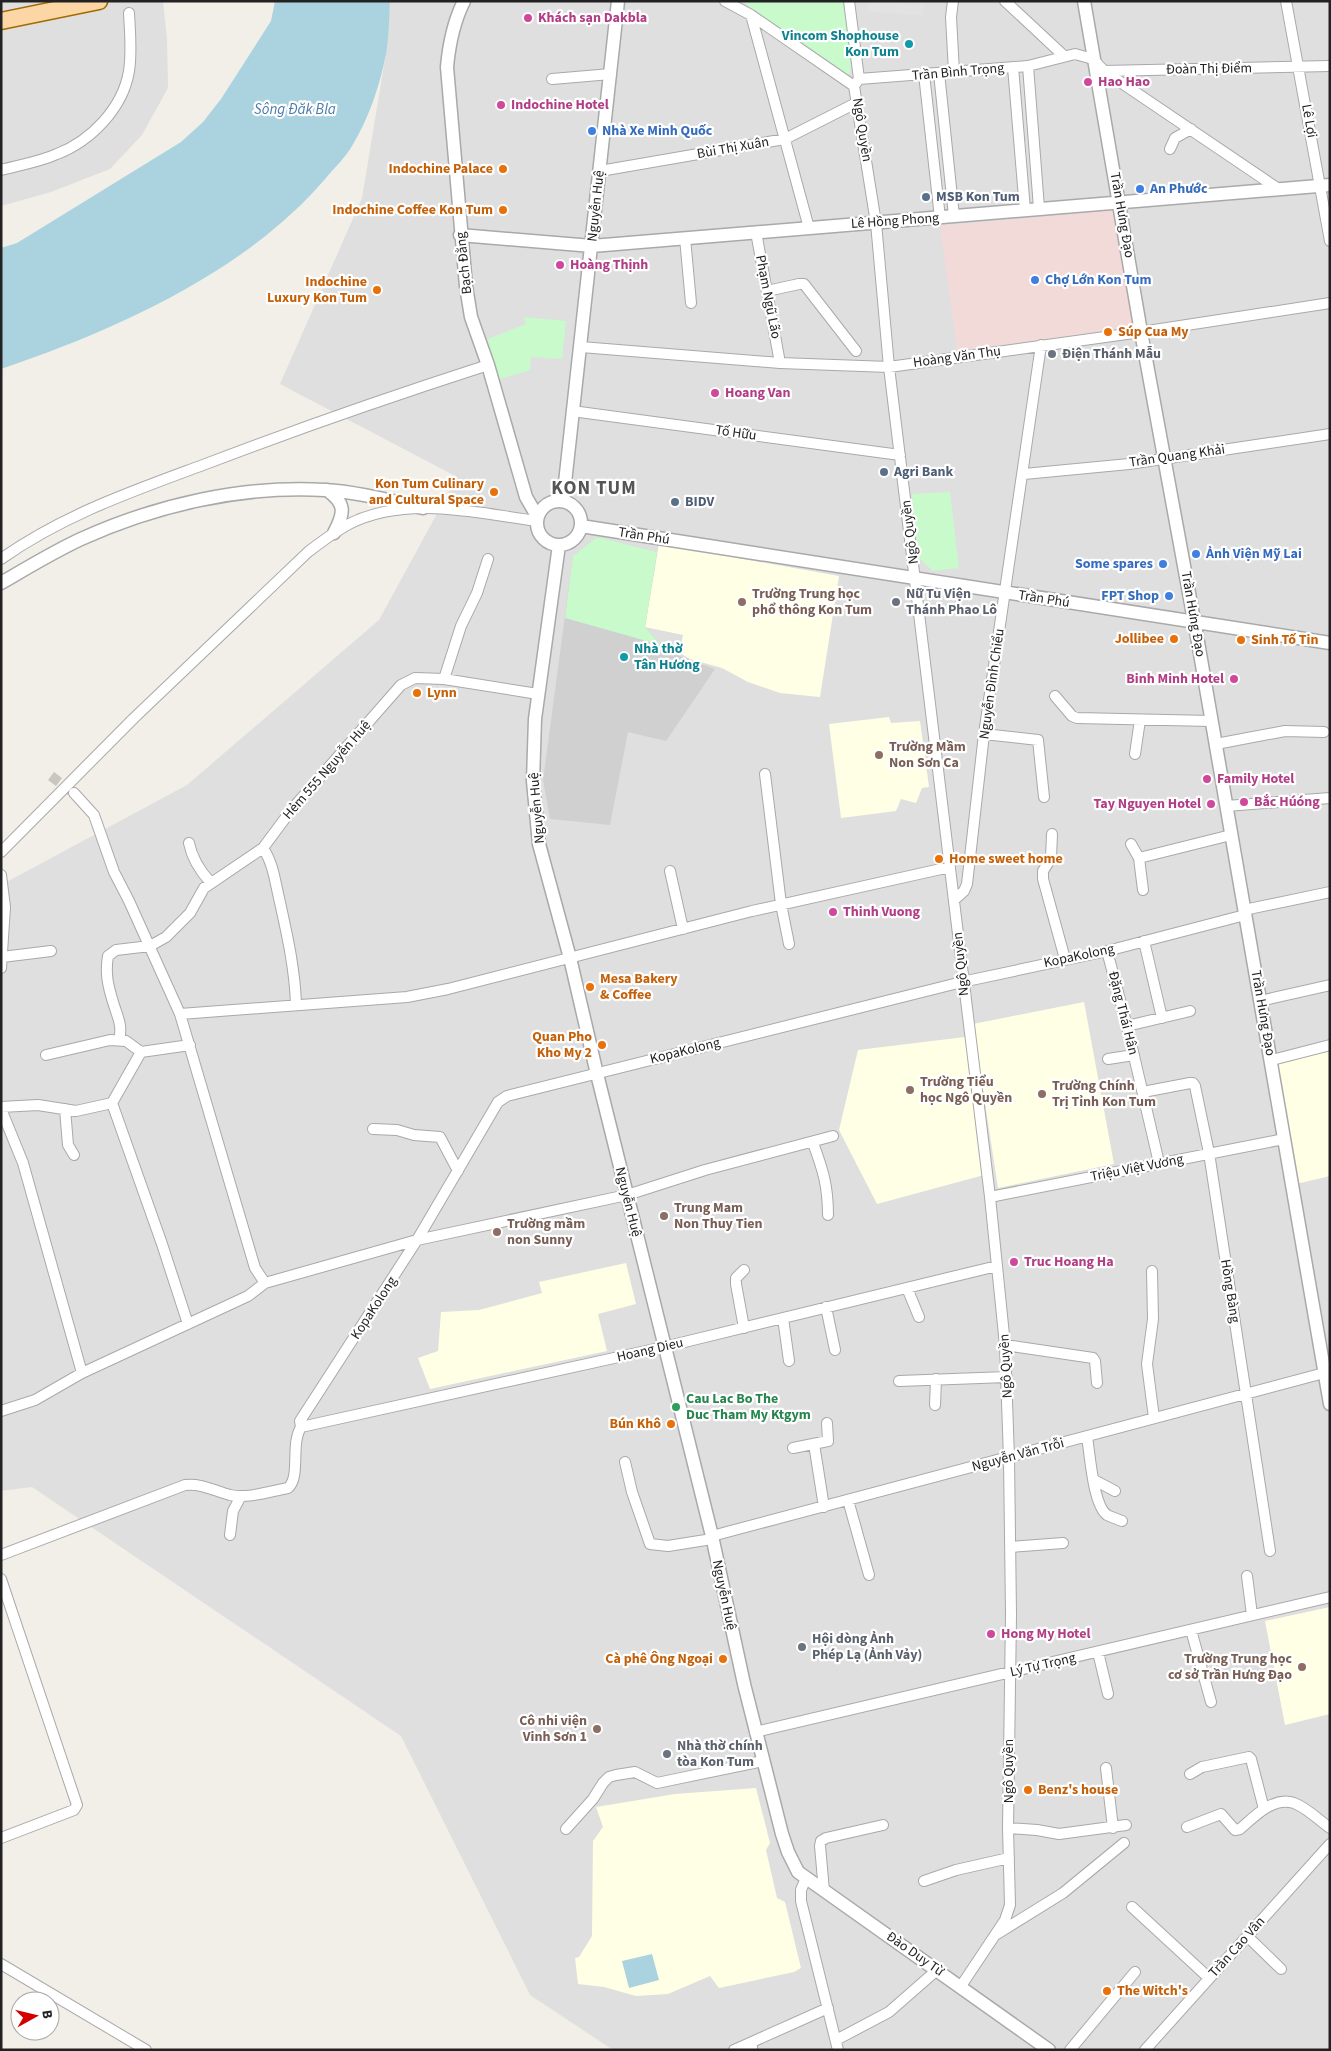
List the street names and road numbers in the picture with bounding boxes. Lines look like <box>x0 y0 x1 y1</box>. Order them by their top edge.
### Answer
street label: Trần Bình Trọng <box>911 58 1005 86</box>
street label: Đoàn Thị Điểm <box>1166 58 1252 80</box>
street label: Ngô Quyền <box>847 97 877 163</box>
street label: Lê Lợi <box>1296 102 1322 140</box>
street label: Bùi Thị Xuân <box>695 132 771 164</box>
street label: Nguyễn Huệ <box>582 169 610 243</box>
street label: Trần Hưng Đạo <box>1105 171 1139 259</box>
street label: Lê Hồng Phong <box>850 208 940 234</box>
street label: Bạch Đằng <box>451 231 477 295</box>
street label: Phạm Ngũ Lão <box>750 253 786 341</box>
street label: Hoàng Văn Thụ <box>912 341 1002 373</box>
street label: Tố Hữu <box>714 420 758 446</box>
street label: Trần Quang Khải <box>1128 439 1226 473</box>
street label: Ngô Quyền <box>896 499 924 565</box>
street label: Trần Phú <box>617 522 671 550</box>
street label: Trần Hưng Đạo <box>1176 570 1210 658</box>
street label: Trần Phú <box>1017 585 1071 613</box>
street label: Nguyễn Đình Chiểu <box>974 627 1010 741</box>
street label: Hẻm 555 Nguyễn Huệ <box>278 716 376 824</box>
street label: Nguyễn Huệ <box>524 772 550 844</box>
street label: Ngô Quyền <box>948 931 974 997</box>
street label: KopaKolong <box>1042 939 1116 973</box>
street label: Đặng Thái Hân <box>1103 969 1143 1057</box>
street label: Trần Hưng Đạo <box>1246 969 1280 1057</box>
street label: KopaKolong <box>648 1033 722 1069</box>
street label: Triệu Việt Vương <box>1089 1149 1185 1187</box>
street label: Nguyễn Huệ <box>610 1165 646 1239</box>
street label: Hồng Bàng <box>1215 1258 1245 1324</box>
street label: KopaKolong <box>346 1272 402 1344</box>
street label: Hoang Dieu <box>615 1333 685 1367</box>
street label: Ngô Quyền <box>994 1333 1018 1399</box>
street label: Nguyễn Văn Trỗi <box>970 1433 1066 1477</box>
street label: Nguyễn Huệ <box>707 1558 741 1632</box>
street label: Lý Tự Trọng <box>1008 1648 1078 1682</box>
street label: Ngô Quyền <box>999 1739 1019 1803</box>
street label: Trần Cao Vân <box>1204 1912 1270 1982</box>
street label: Đào Duy Từ <box>882 1927 948 1981</box>

